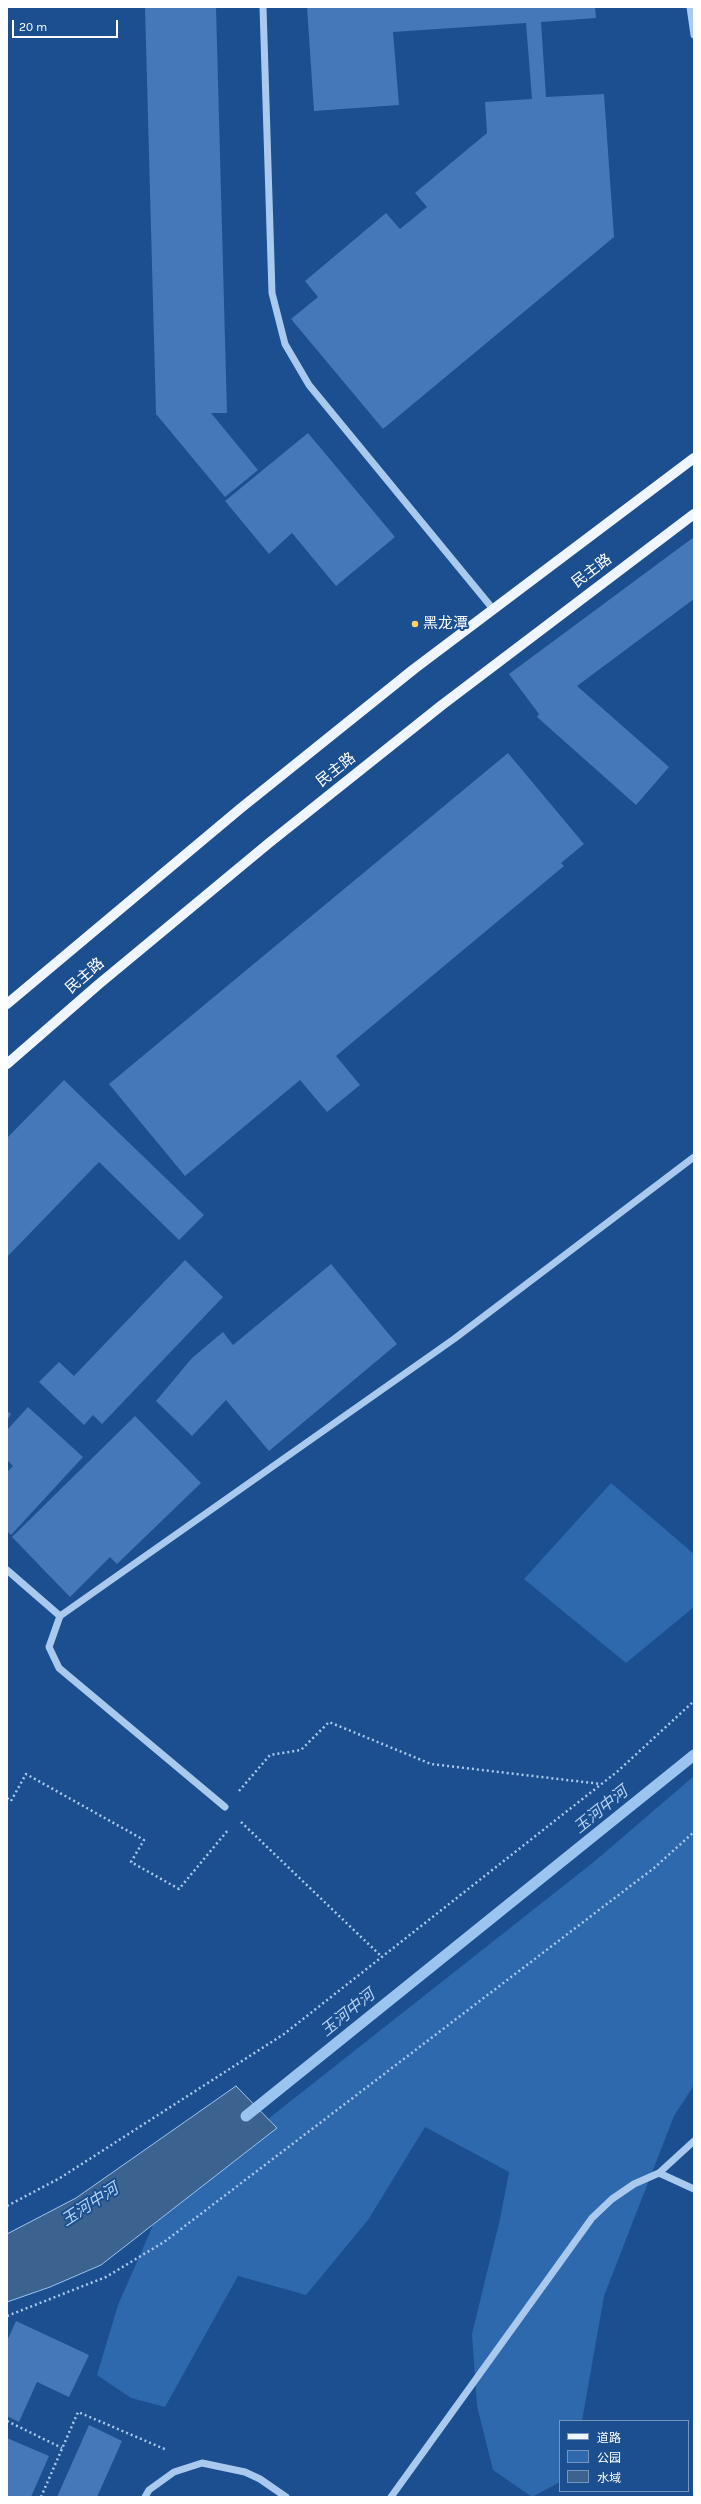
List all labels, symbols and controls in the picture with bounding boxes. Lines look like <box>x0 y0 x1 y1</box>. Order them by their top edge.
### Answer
scale bar <box>14 12 120 38</box>
text: 20 m <box>19 20 47 34</box>
street label: 民主路 <box>569 550 615 592</box>
place label: 黑龙潭 <box>423 615 468 633</box>
marker: 黑龙潭 <box>410 619 420 629</box>
street label: 民主路 <box>313 749 359 791</box>
street label: 民主路 <box>62 954 108 998</box>
water label: 玉河中河 <box>570 1782 632 1838</box>
water label: 玉河中河 <box>317 1985 379 2041</box>
water label: 玉河中河 <box>58 2180 122 2230</box>
legend <box>559 2420 689 2492</box>
text: 道路 <box>597 2431 621 2445</box>
text: 公园 <box>597 2451 621 2465</box>
text: 水域 <box>597 2471 621 2485</box>

